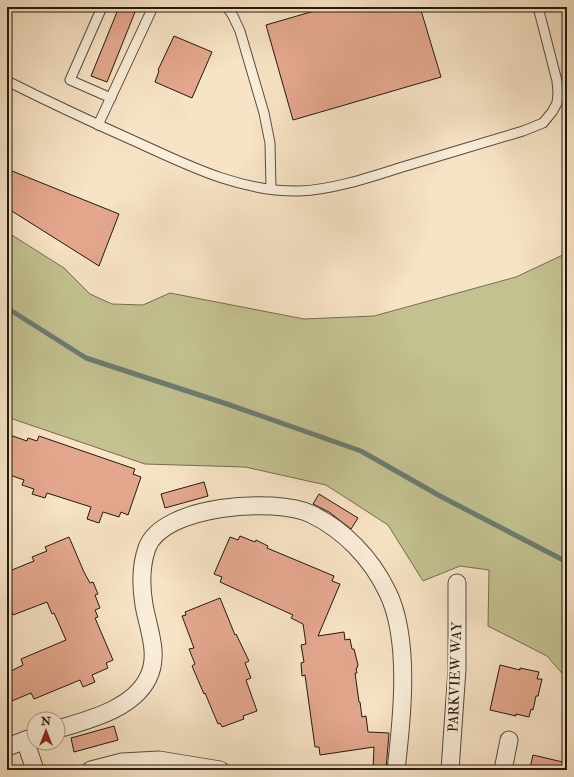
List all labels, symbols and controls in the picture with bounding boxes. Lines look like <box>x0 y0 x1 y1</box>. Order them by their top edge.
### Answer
street label: PARKVIEW WAY <box>445 621 465 732</box>
north arrow <box>26 711 66 751</box>
text: N <box>40 715 52 728</box>

